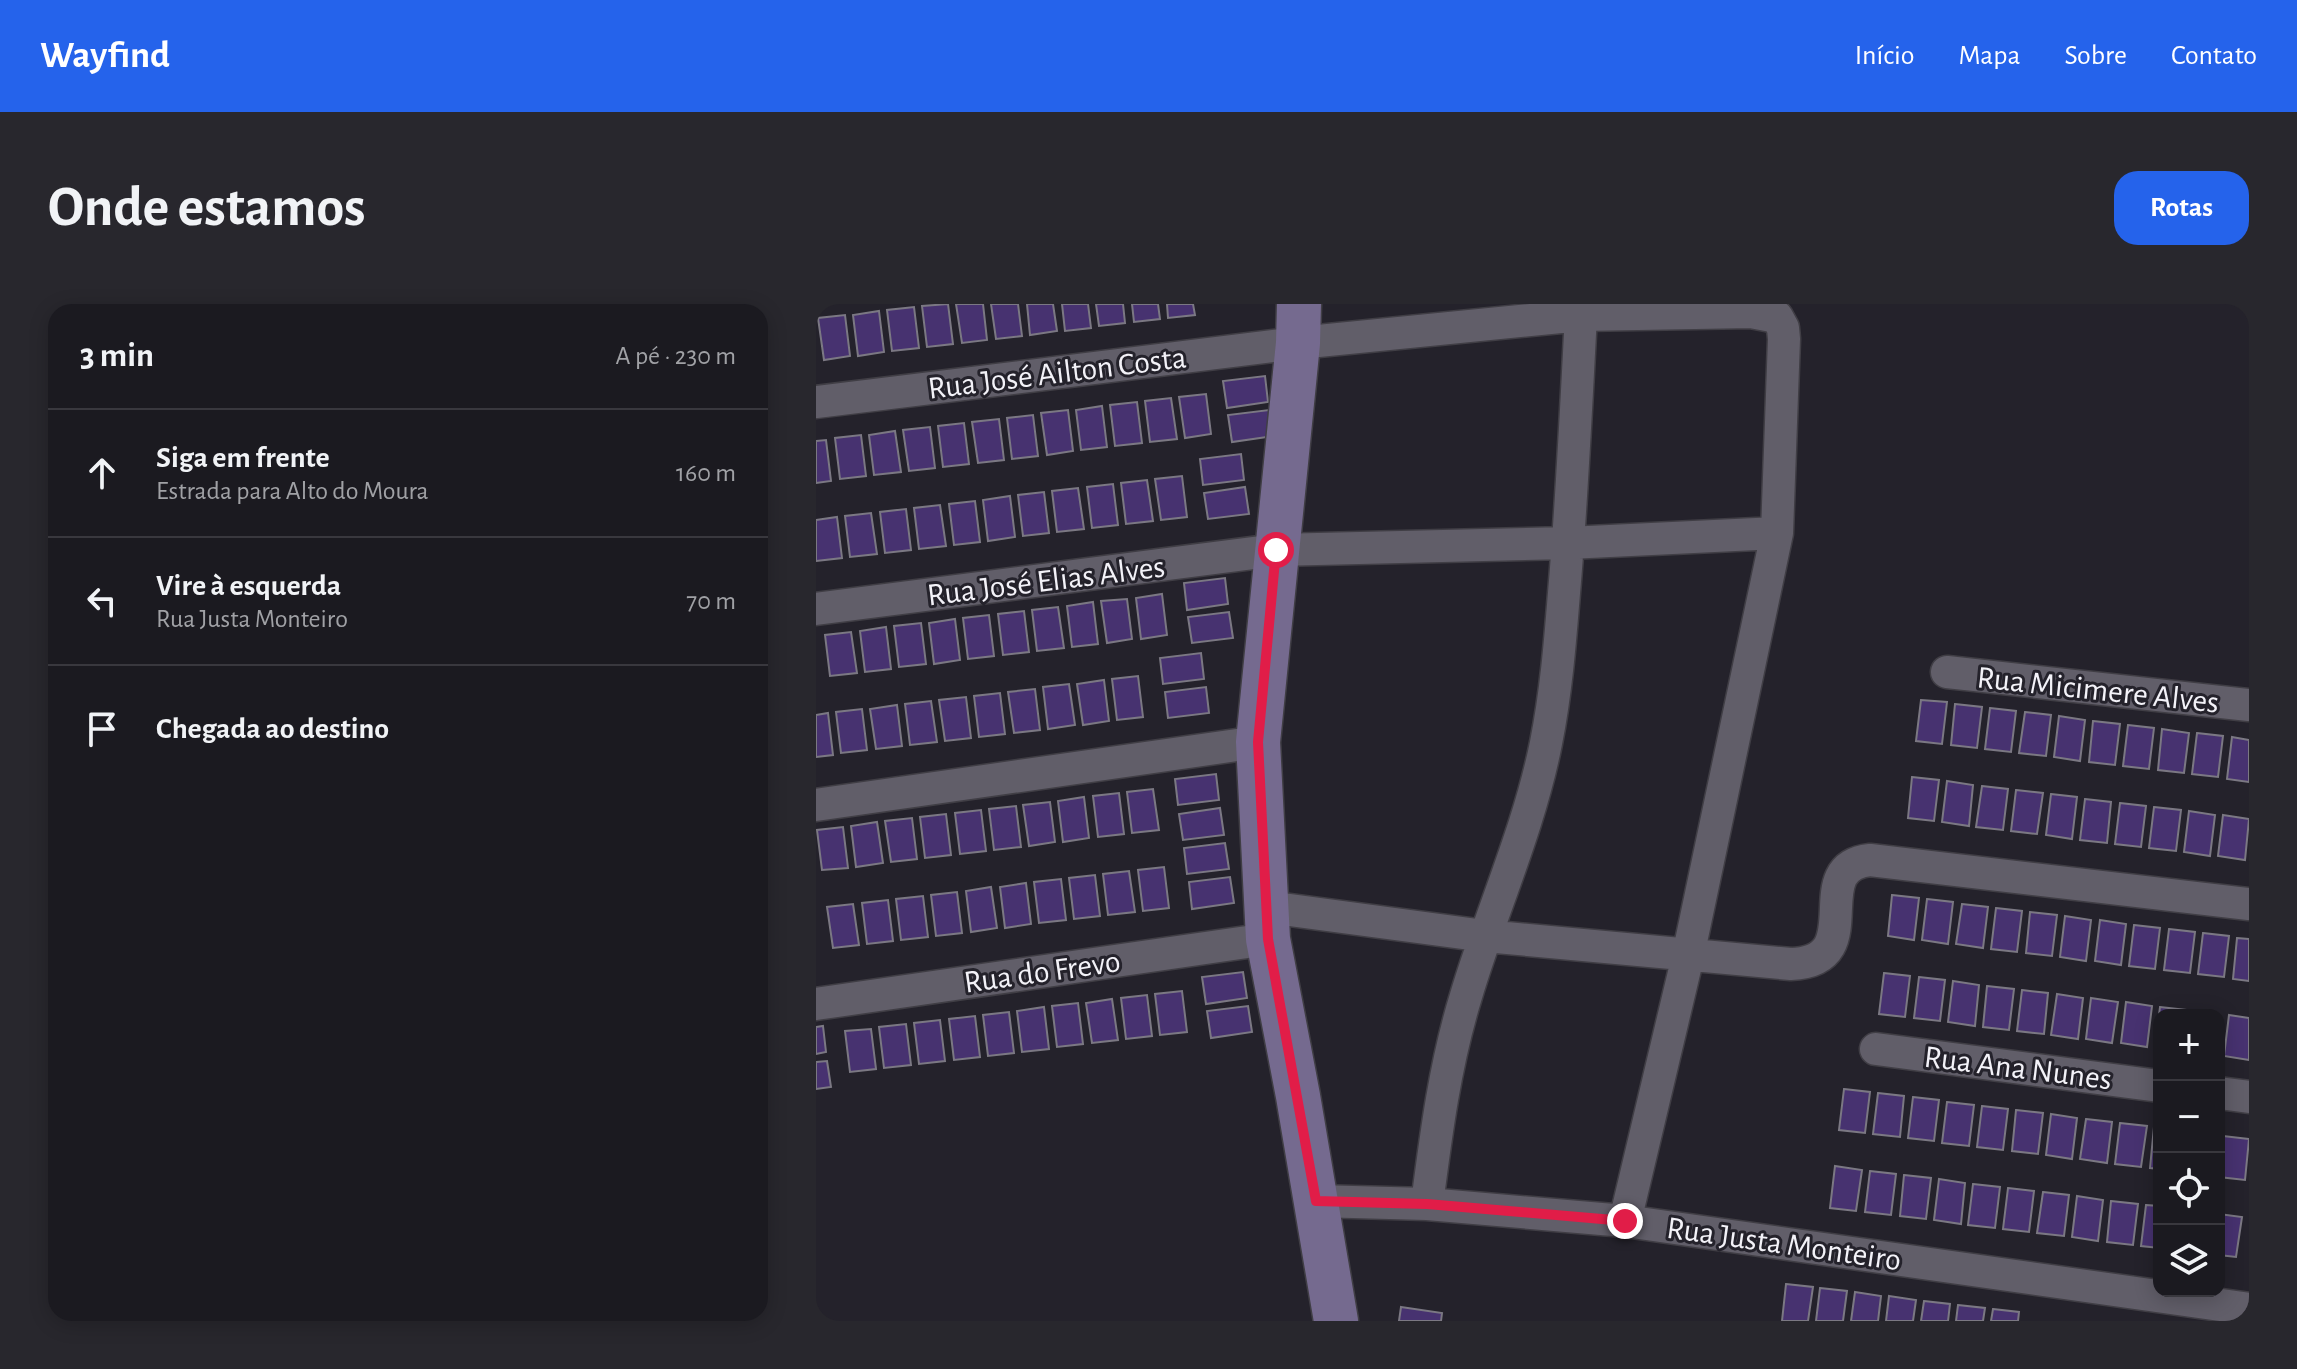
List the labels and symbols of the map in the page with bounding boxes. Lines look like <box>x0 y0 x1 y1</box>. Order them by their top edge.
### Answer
street label: Rua José Ailton Costa <box>926 341 1188 405</box>
route start <box>1258 532 1294 568</box>
street label: Rua José Elias Alves <box>925 551 1167 611</box>
street label: Rua Micimere Alves <box>1975 661 2221 719</box>
street label: Rua do Frevo <box>962 945 1122 999</box>
street label: Rua Ana Nunes <box>1922 1041 2114 1095</box>
route end <box>1607 1203 1643 1239</box>
street label: Rua Justa Monteiro <box>1665 1212 1903 1276</box>

